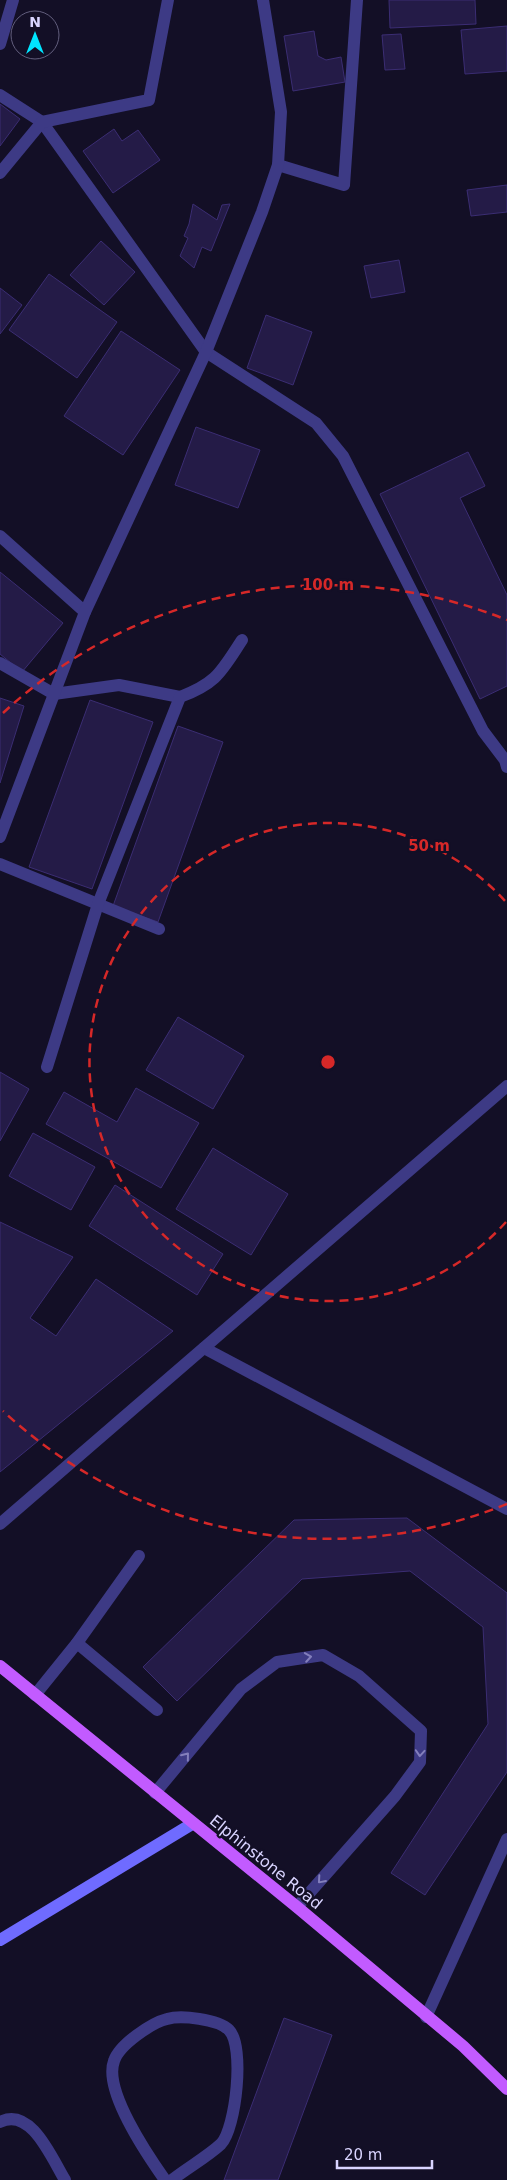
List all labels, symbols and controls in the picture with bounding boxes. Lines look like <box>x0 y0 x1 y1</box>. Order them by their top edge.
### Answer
north arrow <box>10 10 60 60</box>
text: N <box>29 14 41 30</box>
text: 100 m <box>302 576 354 594</box>
text: 50 m <box>408 837 450 855</box>
centre of rings <box>319 1053 337 1071</box>
one-way arrow <box>304 1652 312 1663</box>
one-way arrow <box>415 1750 426 1758</box>
one-way arrow <box>181 1752 190 1761</box>
street label: Elphinstone Road <box>206 1811 326 1913</box>
one-way arrow <box>318 1875 327 1884</box>
scale bar <box>337 2138 432 2170</box>
text: 20 m <box>344 2146 382 2164</box>

